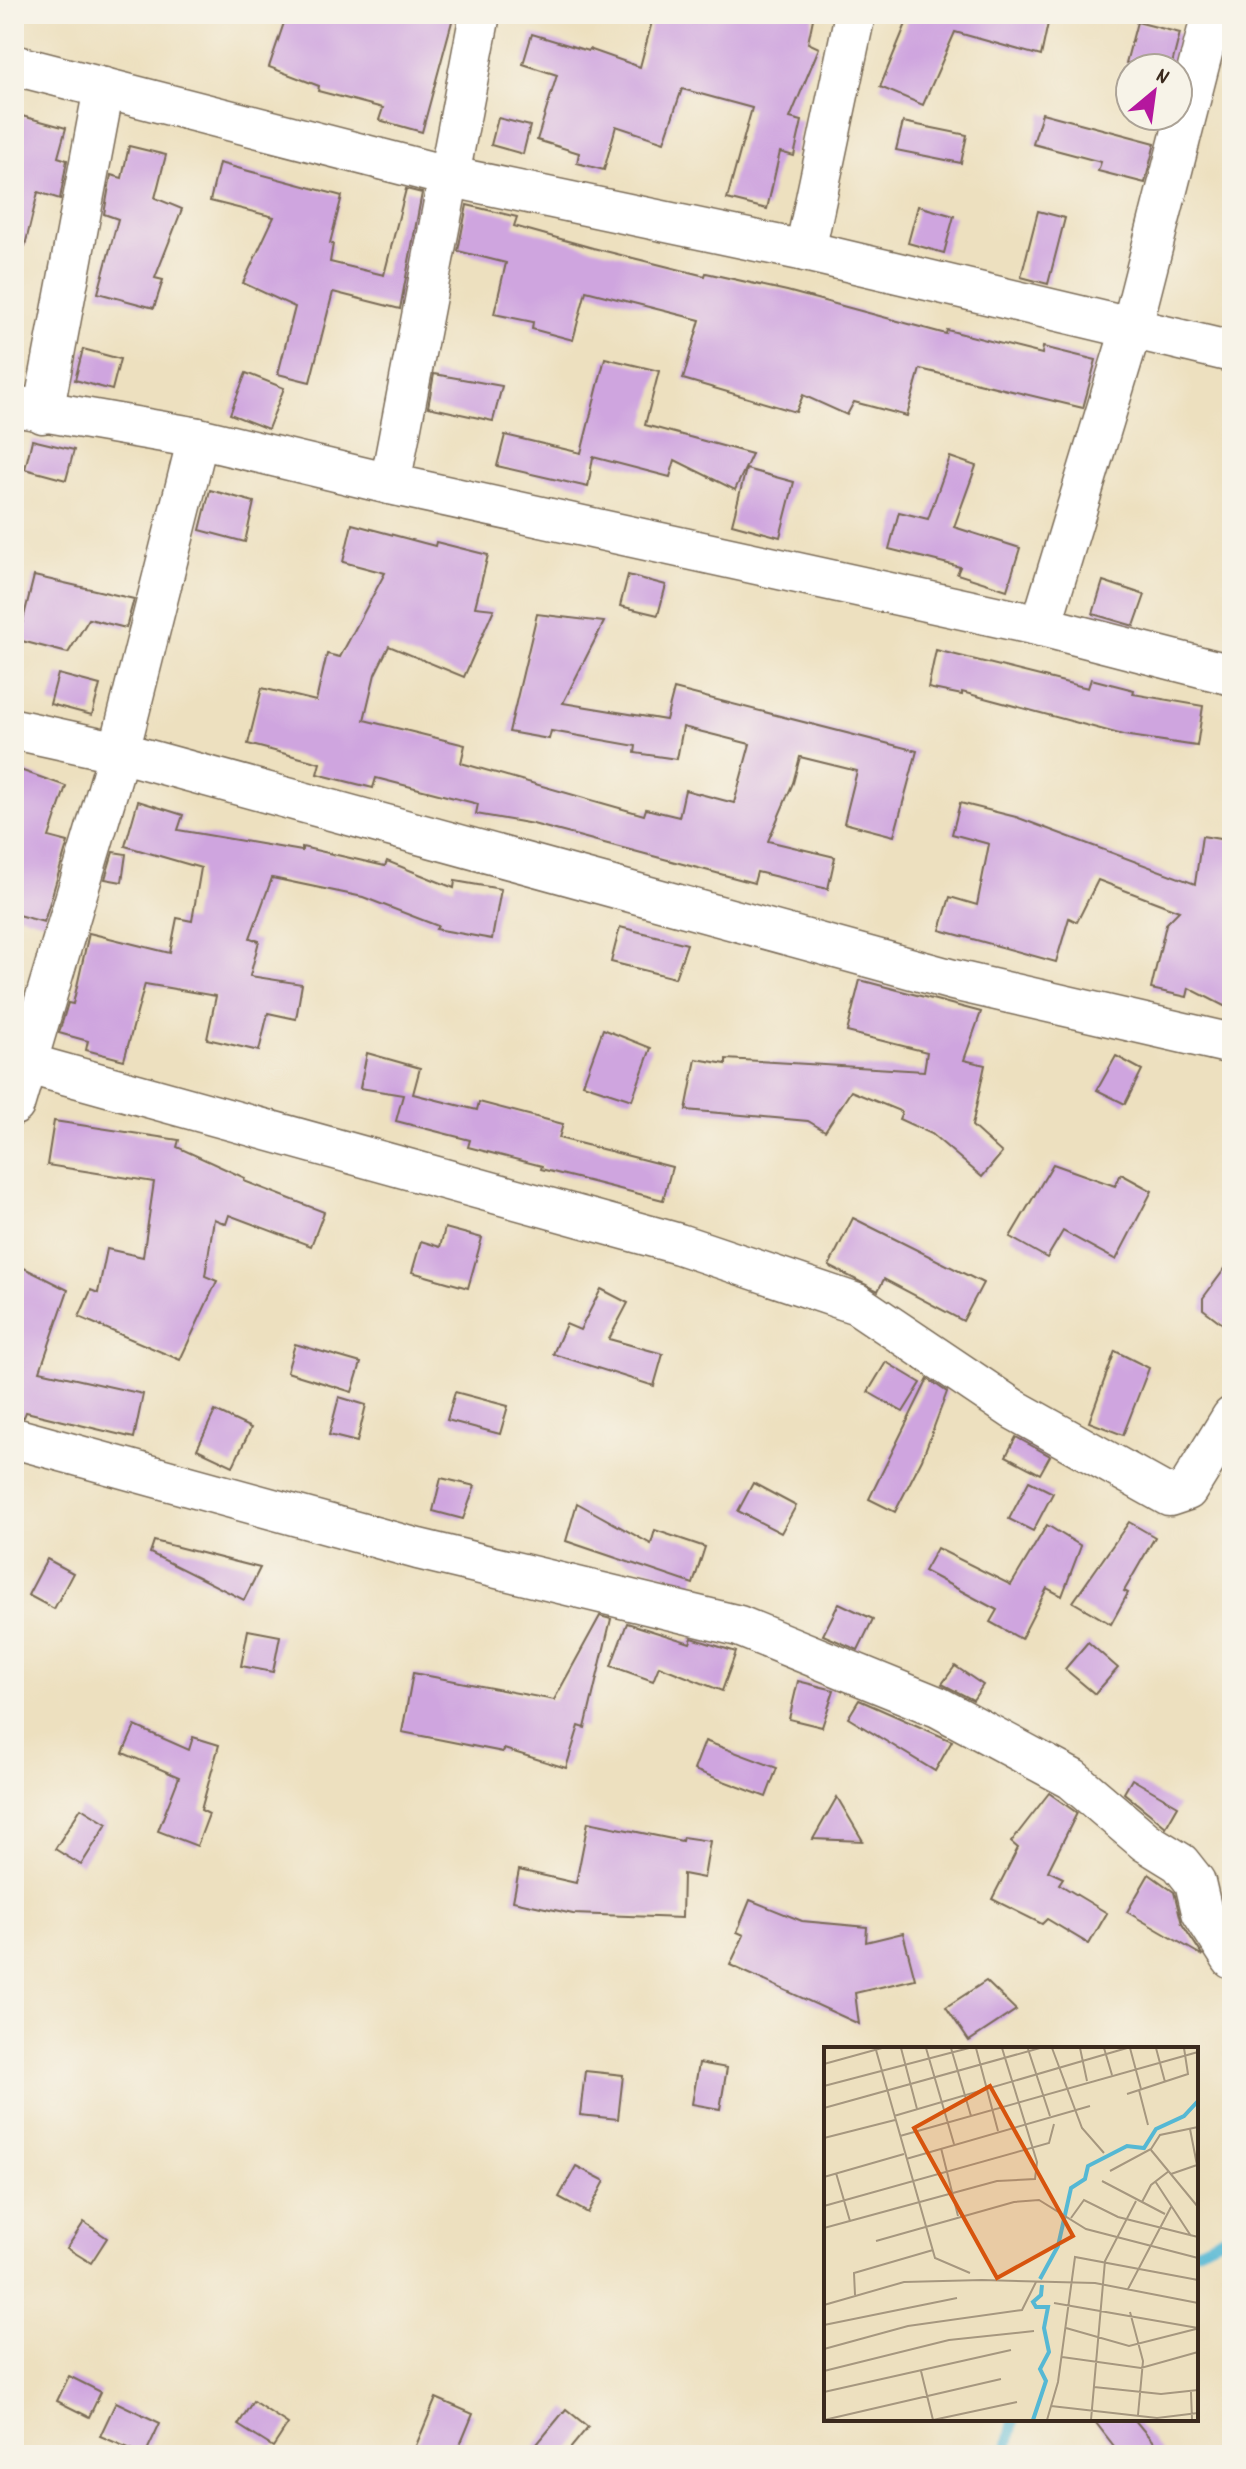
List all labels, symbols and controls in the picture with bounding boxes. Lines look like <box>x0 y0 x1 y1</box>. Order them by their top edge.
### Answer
north arrow <box>1114 52 1194 132</box>
text: N <box>1150 61 1174 94</box>
inset map <box>824 2047 1198 2421</box>

